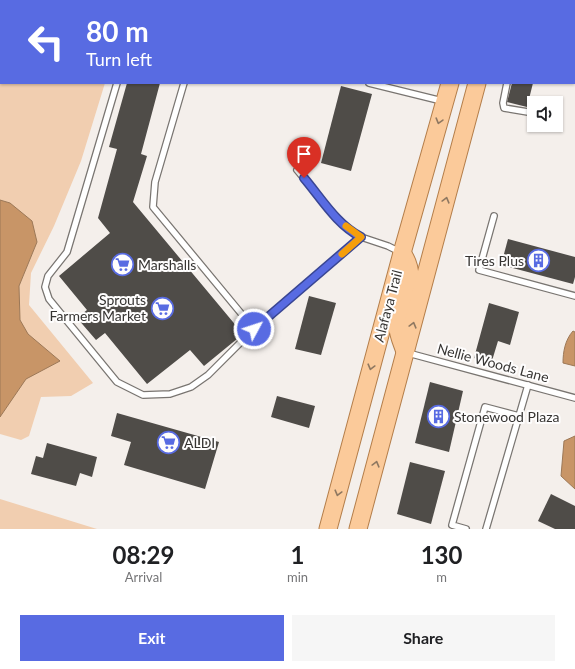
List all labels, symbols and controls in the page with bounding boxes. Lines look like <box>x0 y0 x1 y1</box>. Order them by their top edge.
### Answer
text: 80 m <box>86 14 149 48</box>
icon: left <box>20 16 72 68</box>
text: Turn left <box>86 48 152 70</box>
map controls <box>527 96 563 132</box>
button: sound <box>527 96 563 132</box>
one-way arrow <box>435 117 444 124</box>
pin <box>287 137 321 178</box>
icon: arrive <box>293 143 315 165</box>
one-way arrow <box>441 196 450 203</box>
building icon: Tires Plus <box>526 248 552 274</box>
supermarket icon: Marshalls <box>109 252 135 278</box>
place label: Tires Plus <box>465 252 524 269</box>
place label: Marshalls <box>138 256 196 273</box>
street label: Alafaya Trail <box>370 268 405 344</box>
place label: Sprouts Farmers Market <box>49 291 146 324</box>
supermarket icon: Sprouts Farmers Market <box>149 295 175 321</box>
position arrow <box>233 308 275 350</box>
one-way arrow <box>408 322 417 329</box>
street label: Nellie Woods Lane <box>435 339 551 386</box>
one-way arrow <box>367 364 376 371</box>
building icon: Stonewood Plaza <box>426 404 452 430</box>
place label: Stonewood Plaza <box>454 408 559 425</box>
supermarket icon: ALDI <box>156 430 182 456</box>
place label: ALDI <box>184 434 215 451</box>
one-way arrow <box>371 461 379 468</box>
one-way arrow <box>334 490 342 496</box>
text: 08:29 <box>113 540 174 569</box>
text: 1 <box>291 540 305 569</box>
text: 130 <box>421 540 462 569</box>
text: Arrival <box>125 569 162 585</box>
text: min <box>287 569 308 585</box>
text: m <box>436 569 447 585</box>
button: Exit <box>20 615 284 661</box>
button: Share <box>292 615 555 661</box>

